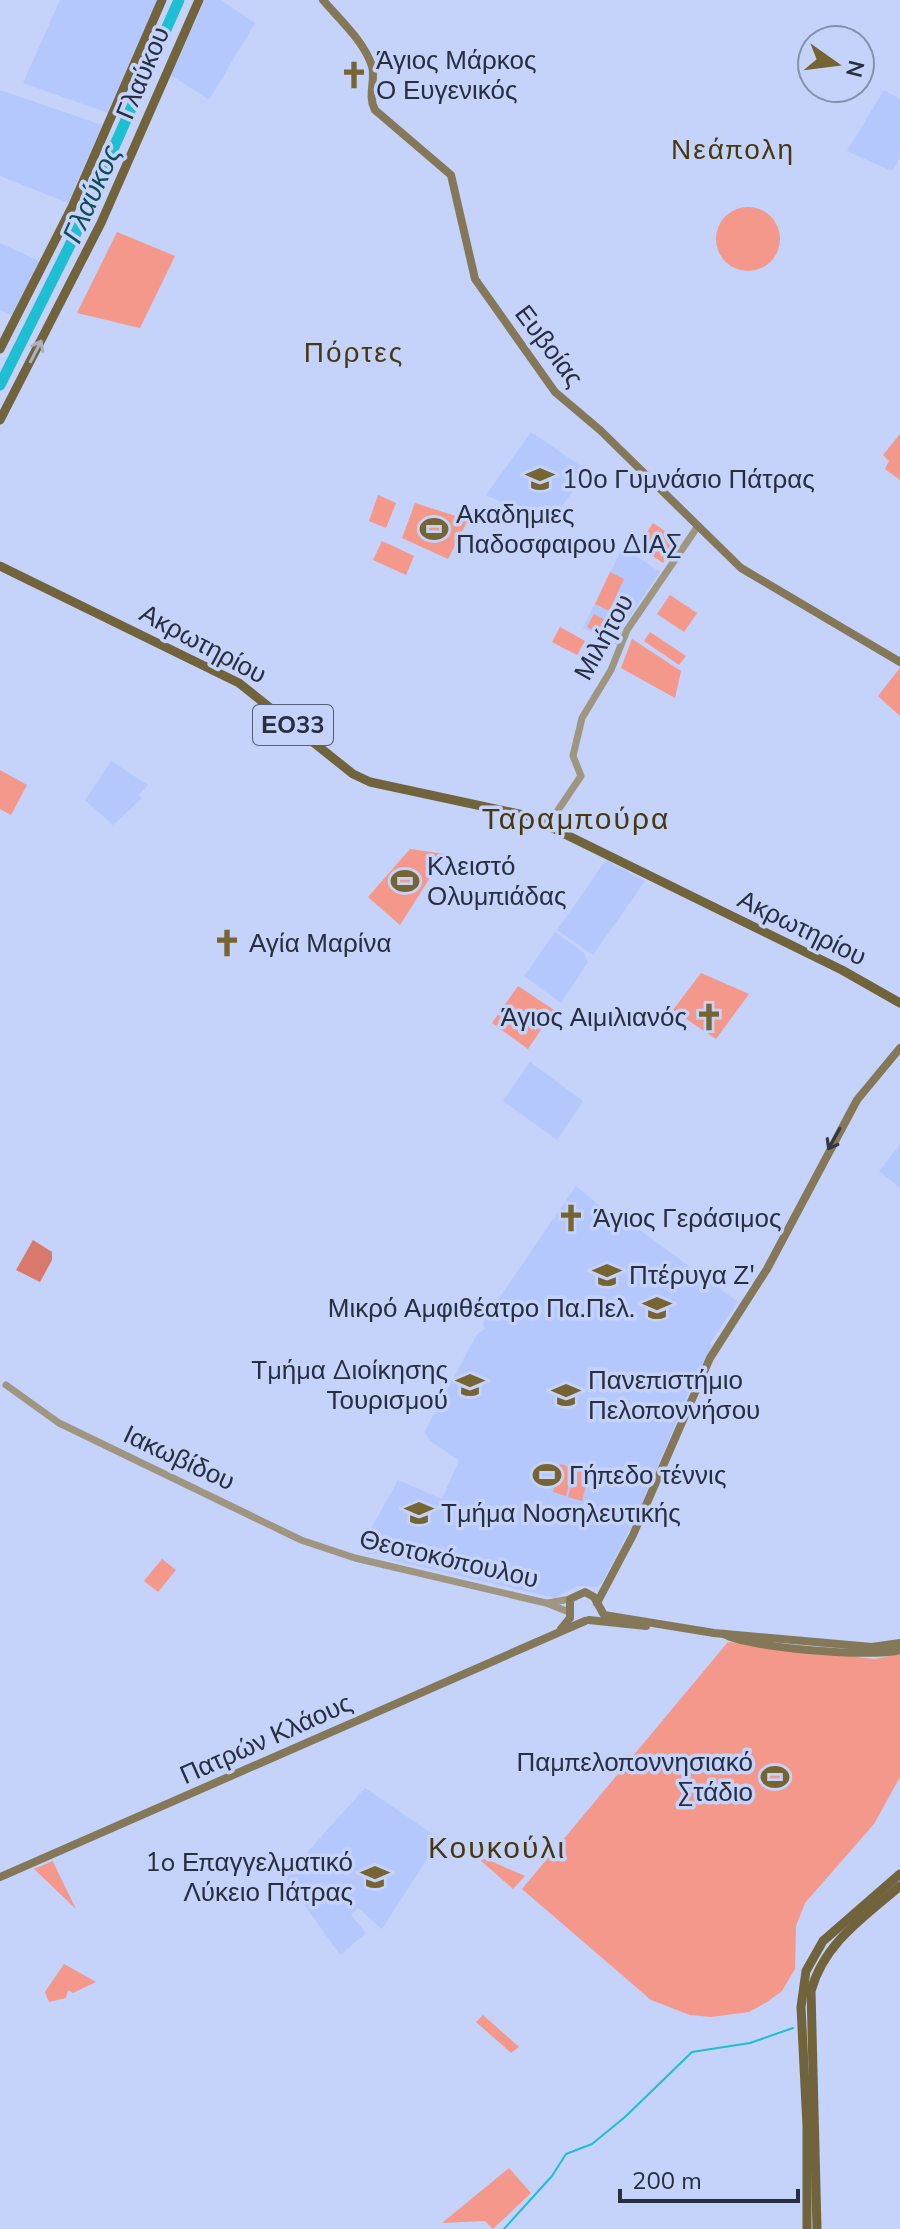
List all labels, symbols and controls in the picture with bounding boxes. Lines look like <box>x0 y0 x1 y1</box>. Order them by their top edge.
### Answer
street label: Γλαύκου <box>108 21 178 125</box>
north arrow <box>796 24 876 104</box>
place label: Άγιος Μάρκος Ο Ευγενικός <box>376 43 537 108</box>
text: N <box>838 57 871 80</box>
church icon: Άγιος Μάρκος Ο Ευγενικός <box>339 60 369 90</box>
district label: Νεάπολη <box>671 131 795 169</box>
water label: Γλαύκος <box>54 139 131 249</box>
street label: Ευβοίας <box>507 298 591 394</box>
district label: Πόρτες <box>304 334 404 372</box>
one-way arrow <box>28 339 44 363</box>
place label: 10ο Γυμνάσιο Πάτρας <box>562 462 815 497</box>
school or university icon: 10ο Γυμνάσιο Πάτρας <box>525 464 555 494</box>
place label: Ακαδημιες Παδοσφαιρου ΔΙΑΣ <box>456 497 682 562</box>
sports icon: Ακαδημιες Παδοσφαιρου ΔΙΑΣ <box>419 514 449 544</box>
street label: Μιλήτου <box>566 588 642 686</box>
street label: Ακρωτηρίου <box>133 596 273 692</box>
road number: ΕΟ33 <box>253 705 333 745</box>
district label: Ταραμπούρα <box>482 799 670 840</box>
place label: Κλειστό Ολυμπιάδας <box>427 849 567 914</box>
sports icon: Κλειστό Ολυμπιάδας <box>390 866 420 896</box>
street label: Ακρωτηρίου <box>732 882 872 974</box>
place label: Αγία Μαρίνα <box>249 926 392 961</box>
church icon: Αγία Μαρίνα <box>212 928 242 958</box>
place label: Άγιος Αιμιλιανός <box>500 1000 687 1035</box>
church icon: Άγιος Αιμιλιανός <box>694 1002 724 1032</box>
one-way arrow <box>826 1127 842 1151</box>
place label: Άγιος Γεράσιμος <box>593 1201 781 1236</box>
church icon: Άγιος Γεράσιμος <box>556 1203 586 1233</box>
place label: Πτέρυγα Ζ' <box>629 1258 755 1293</box>
school or university icon: Πτέρυγα Ζ' <box>592 1260 622 1290</box>
place label: Μικρό Αμφιθέατρο Πα.Πελ. <box>328 1291 635 1326</box>
school or university icon: Μικρό Αμφιθέατρο Πα.Πελ. <box>642 1293 672 1323</box>
place label: Τμήμα Διοίκησης Τουρισμού <box>251 1353 448 1418</box>
place label: Πανεπιστήμιο Πελοποννήσου <box>588 1363 760 1428</box>
school or university icon: Τμήμα Διοίκησης Τουρισμού <box>455 1370 485 1400</box>
school or university icon: Πανεπιστήμιο Πελοποννήσου <box>551 1380 581 1410</box>
street label: Ιακωβίδου <box>118 1417 240 1499</box>
place label: Γήπεδο τέννις <box>569 1458 726 1493</box>
sports icon: Γήπεδο τέννις <box>532 1460 562 1490</box>
place label: Τμήμα Νοσηλευτικής <box>441 1496 681 1531</box>
school or university icon: Τμήμα Νοσηλευτικής <box>404 1498 434 1528</box>
street label: Θεοτοκόπουλου <box>356 1521 542 1597</box>
street label: Πατρών Κλάους <box>174 1685 358 1793</box>
place label: Παμπελοποννησιακό Στάδιο <box>517 1745 753 1810</box>
sports icon: Παμπελοποννησιακό Στάδιο <box>760 1762 790 1792</box>
district label: Κουκούλι <box>428 1828 566 1869</box>
place label: 1o Επαγγελματικό Λύκειο Πάτρας <box>145 1845 353 1910</box>
school or university icon: 1o Επαγγελματικό Λύκειο Πάτρας <box>360 1862 390 1892</box>
scale bar <box>620 2153 798 2203</box>
text: 200 m <box>632 2165 702 2197</box>

